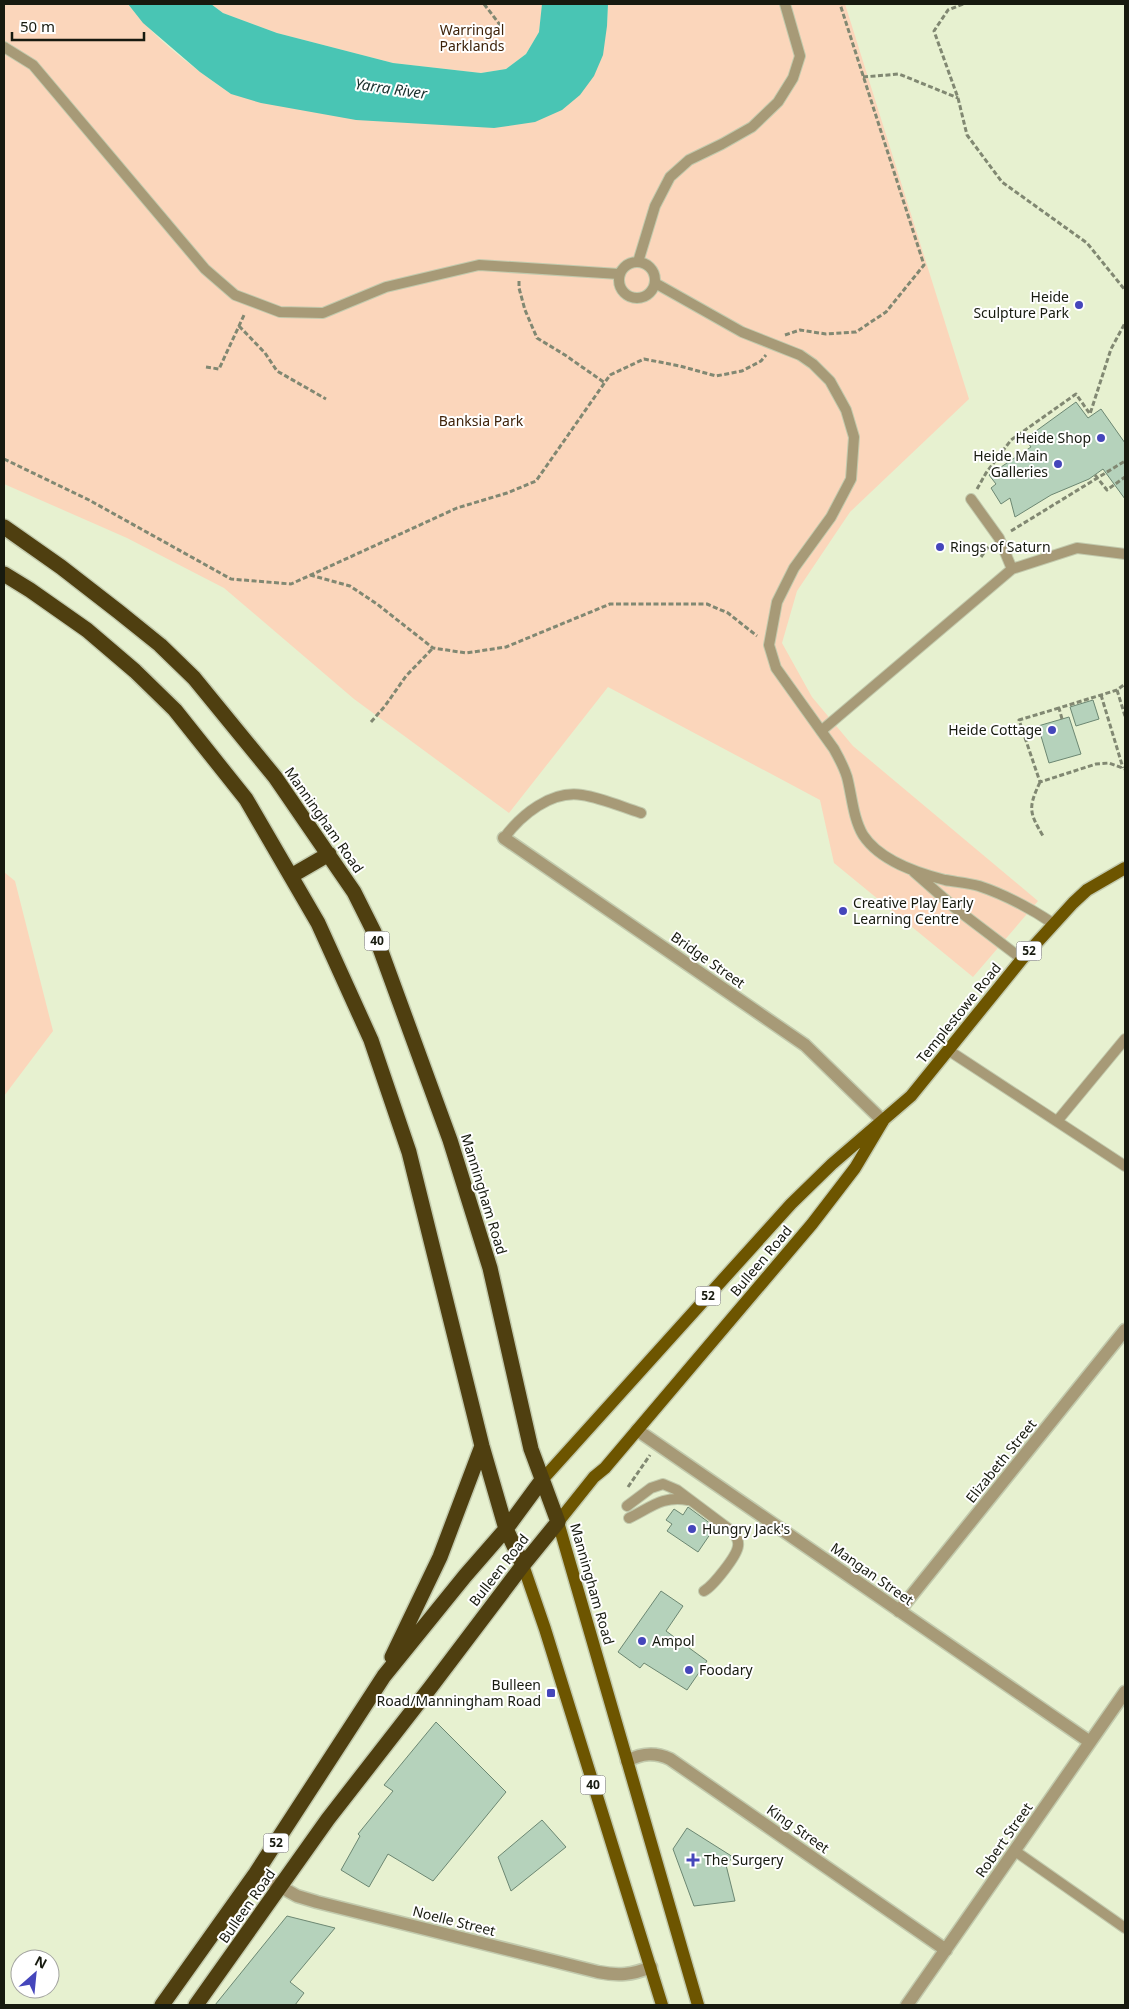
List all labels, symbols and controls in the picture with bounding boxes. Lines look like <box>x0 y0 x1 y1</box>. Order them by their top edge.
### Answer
scale bar <box>12 10 145 42</box>
text: 50 m <box>20 16 55 36</box>
park label: Warringal Parklands <box>439 20 505 55</box>
water label: Yarra River <box>354 73 429 103</box>
place label: Heide Sculpture Park <box>973 287 1070 322</box>
marker: Heide Sculpture Park <box>1073 299 1085 311</box>
park label: Banksia Park <box>439 411 524 430</box>
place label: Heide Shop <box>1016 428 1091 447</box>
marker: Heide Shop <box>1095 432 1107 444</box>
place label: Heide Main Galleries <box>973 446 1048 481</box>
marker: Heide Main Galleries <box>1052 458 1064 470</box>
place label: Rings of Saturn <box>950 537 1051 556</box>
marker: Rings of Saturn <box>934 541 946 553</box>
place label: Heide Cottage <box>948 720 1042 739</box>
marker: Heide Cottage <box>1046 724 1058 736</box>
street label: Manningham Road <box>281 763 368 877</box>
place label: Creative Play Early Learning Centre <box>853 893 974 928</box>
marker: Creative Play Early Learning Centre <box>837 905 849 917</box>
street label: Bridge Street <box>667 927 749 992</box>
road number: 40 <box>364 931 390 950</box>
road number: 52 <box>1016 941 1042 960</box>
street label: Templestowe Road <box>912 959 1005 1067</box>
street label: Manningham Road <box>457 1131 512 1257</box>
street label: Bulleen Road <box>725 1221 796 1300</box>
road number: 52 <box>696 1286 720 1305</box>
street label: Elizabeth Street <box>961 1415 1040 1506</box>
place label: Hungry Jack's <box>702 1519 790 1538</box>
street label: Manningham Road <box>566 1521 619 1647</box>
marker: Hungry Jack's <box>686 1523 698 1535</box>
street label: Bulleen Road <box>464 1530 533 1610</box>
street label: Mangan Street <box>827 1538 917 1609</box>
place label: Ampol <box>652 1631 695 1650</box>
marker: Ampol <box>636 1635 648 1647</box>
place label: Foodary <box>699 1660 753 1679</box>
marker: Foodary <box>683 1664 695 1676</box>
place label: Bulleen Road/Manningham Road <box>377 1675 541 1710</box>
marker: Bulleen Road/Manningham Road <box>545 1687 557 1699</box>
road number: 40 <box>580 1776 606 1794</box>
street label: Robert Street <box>971 1799 1036 1881</box>
street label: King Street <box>763 1800 833 1857</box>
road number: 52 <box>264 1834 288 1852</box>
place label: The Surgery <box>704 1850 784 1869</box>
marker: The Surgery <box>686 1853 700 1867</box>
street label: Bulleen Road <box>214 1865 279 1947</box>
street label: Noelle Street <box>411 1901 498 1940</box>
north arrow <box>10 1949 60 1999</box>
text: N <box>32 1951 51 1973</box>

